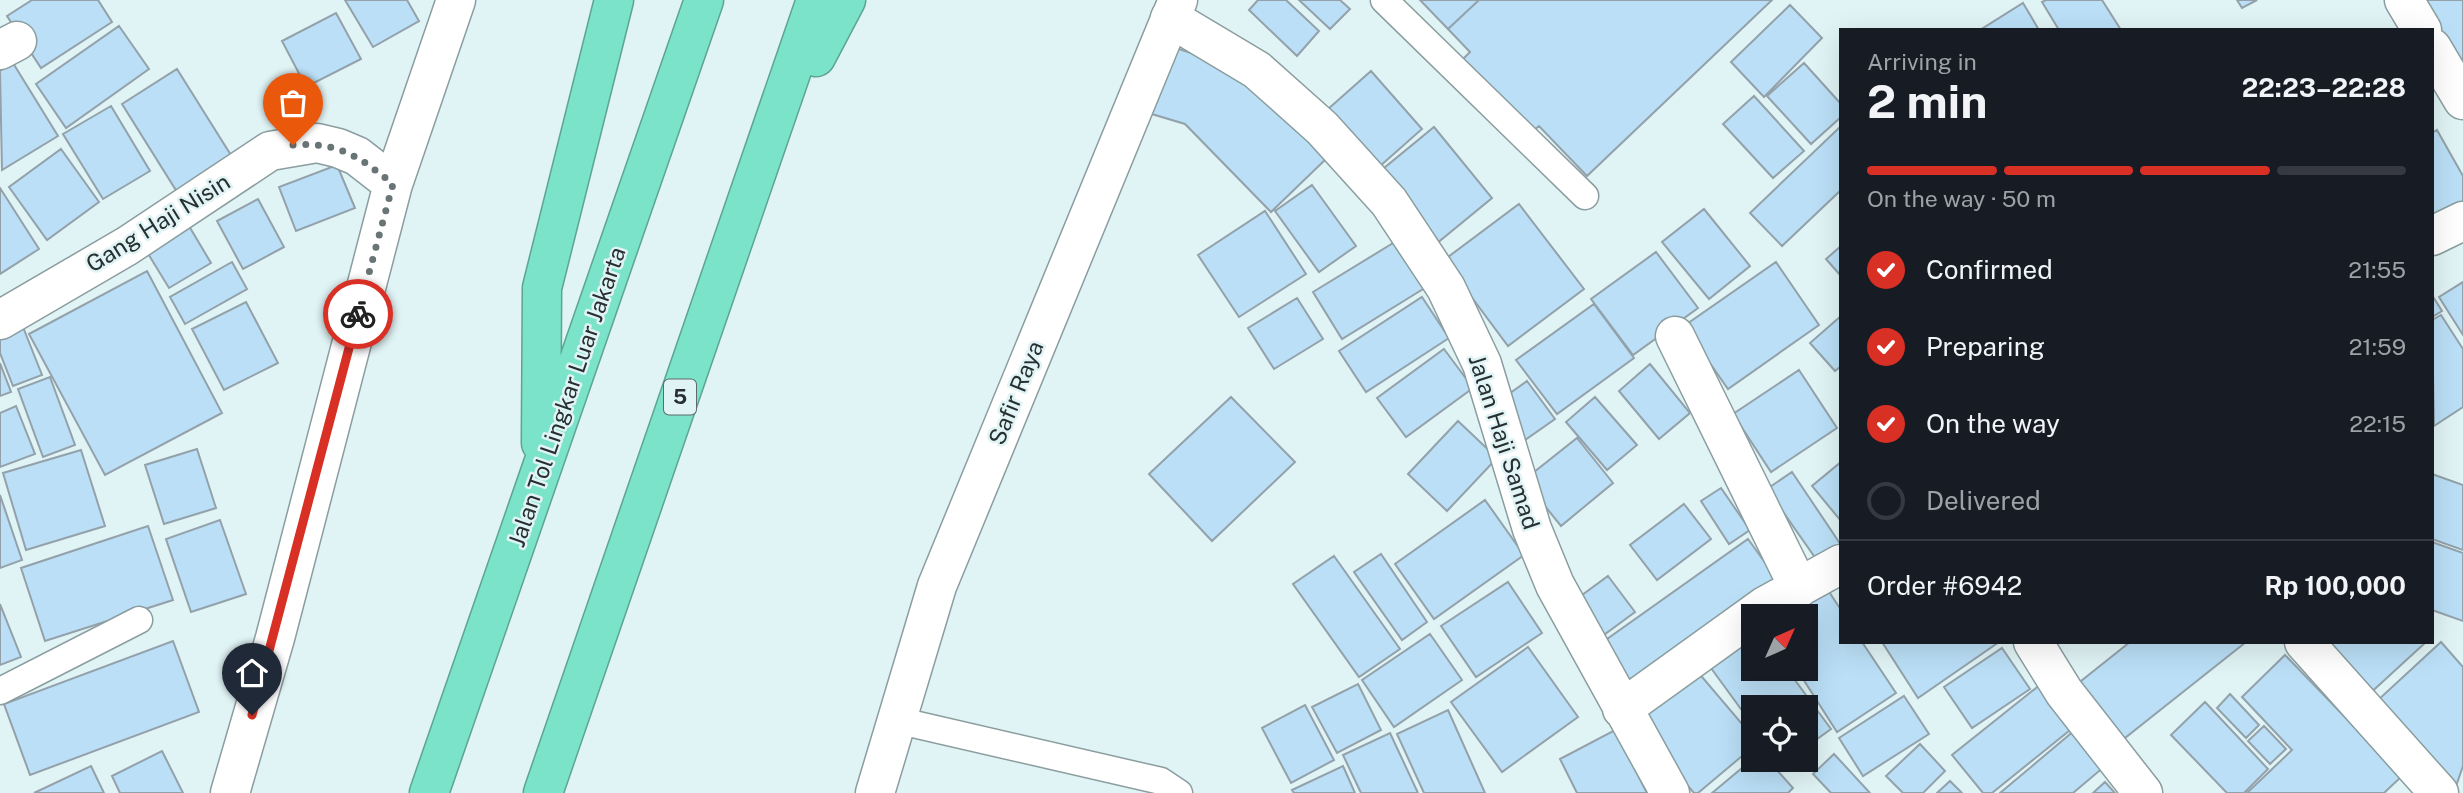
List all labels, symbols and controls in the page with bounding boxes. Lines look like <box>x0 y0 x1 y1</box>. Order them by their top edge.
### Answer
text: Arriving in <box>1867 48 1977 75</box>
text: 22:23–22:28 <box>2242 72 2406 103</box>
pin <box>263 73 323 145</box>
text: 2 min <box>1867 74 1987 128</box>
icon: bag <box>274 84 312 122</box>
street label: Gang Haji Nisin <box>81 168 235 278</box>
text: On the way · 50 m <box>1867 185 2056 212</box>
street label: Jalan Tol Lingkar Luar Jakarta <box>502 243 631 550</box>
icon: check <box>1867 251 1905 289</box>
text: Confirmed <box>1926 254 2053 285</box>
text: 21:55 <box>2348 256 2406 283</box>
courier <box>323 279 393 349</box>
icon: bike <box>339 295 377 333</box>
icon: check <box>1867 328 1905 366</box>
text: Preparing <box>1926 331 2045 362</box>
text: 21:59 <box>2349 333 2406 360</box>
street label: Safir Raya <box>983 337 1049 449</box>
street label: Jalan Haji Samad <box>1463 351 1545 533</box>
road number: 5 <box>664 380 696 414</box>
icon: check <box>1867 405 1905 443</box>
text: On the way <box>1926 408 2060 439</box>
text: 22:15 <box>2349 410 2406 437</box>
text: Delivered <box>1926 485 2041 516</box>
text: Order #6942 <box>1867 570 2022 601</box>
text: Rp 100,000 <box>2265 570 2406 601</box>
north arrow <box>1741 604 1818 681</box>
map controls <box>1741 604 1818 772</box>
pin <box>222 643 282 715</box>
icon: home <box>233 654 271 692</box>
button: locate <box>1741 695 1818 772</box>

